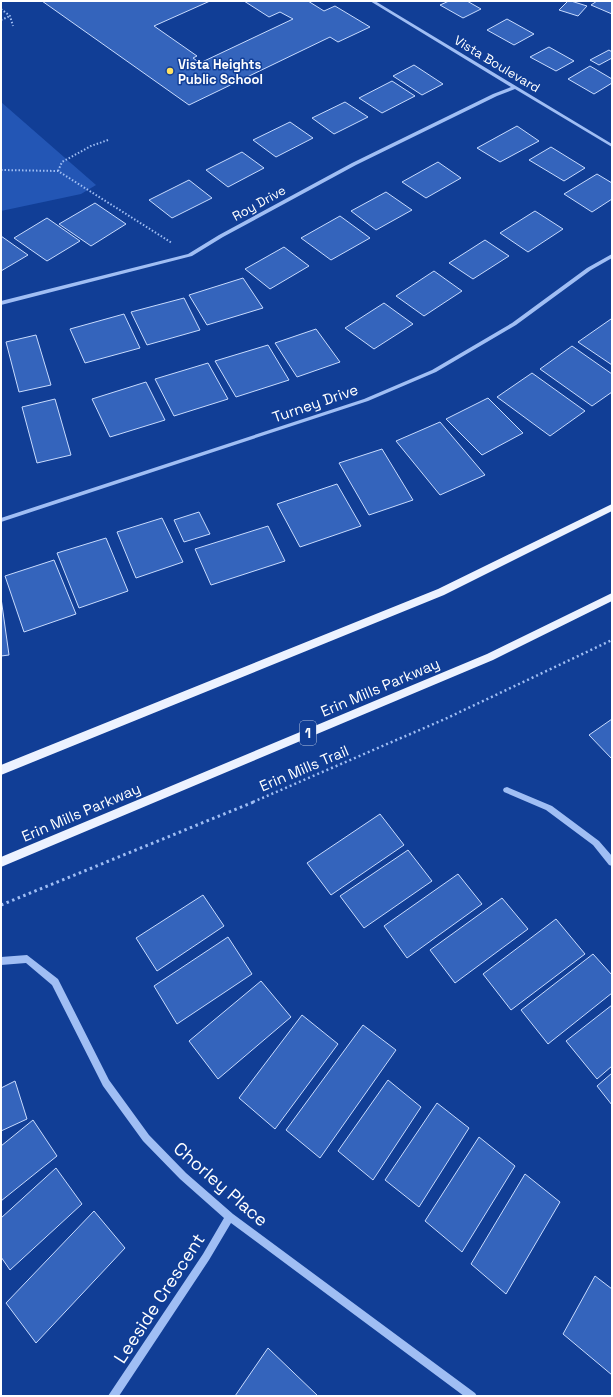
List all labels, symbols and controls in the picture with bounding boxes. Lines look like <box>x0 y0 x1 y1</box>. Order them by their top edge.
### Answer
street label: Vista Boulevard <box>451 32 543 96</box>
place label: Vista Heights Public School <box>178 56 263 88</box>
marker: Vista Heights Public School <box>165 66 175 76</box>
street label: Roy Drive <box>229 181 289 225</box>
street label: Turney Drive <box>270 379 361 427</box>
street label: Erin Mills Parkway <box>318 653 442 721</box>
road number: 1 <box>300 721 316 745</box>
street label: Erin Mills Trail <box>256 741 352 795</box>
street label: Erin Mills Parkway <box>19 778 143 846</box>
street label: Chorley Place <box>169 1137 273 1231</box>
street label: Leeside Crescent <box>108 1229 210 1367</box>

